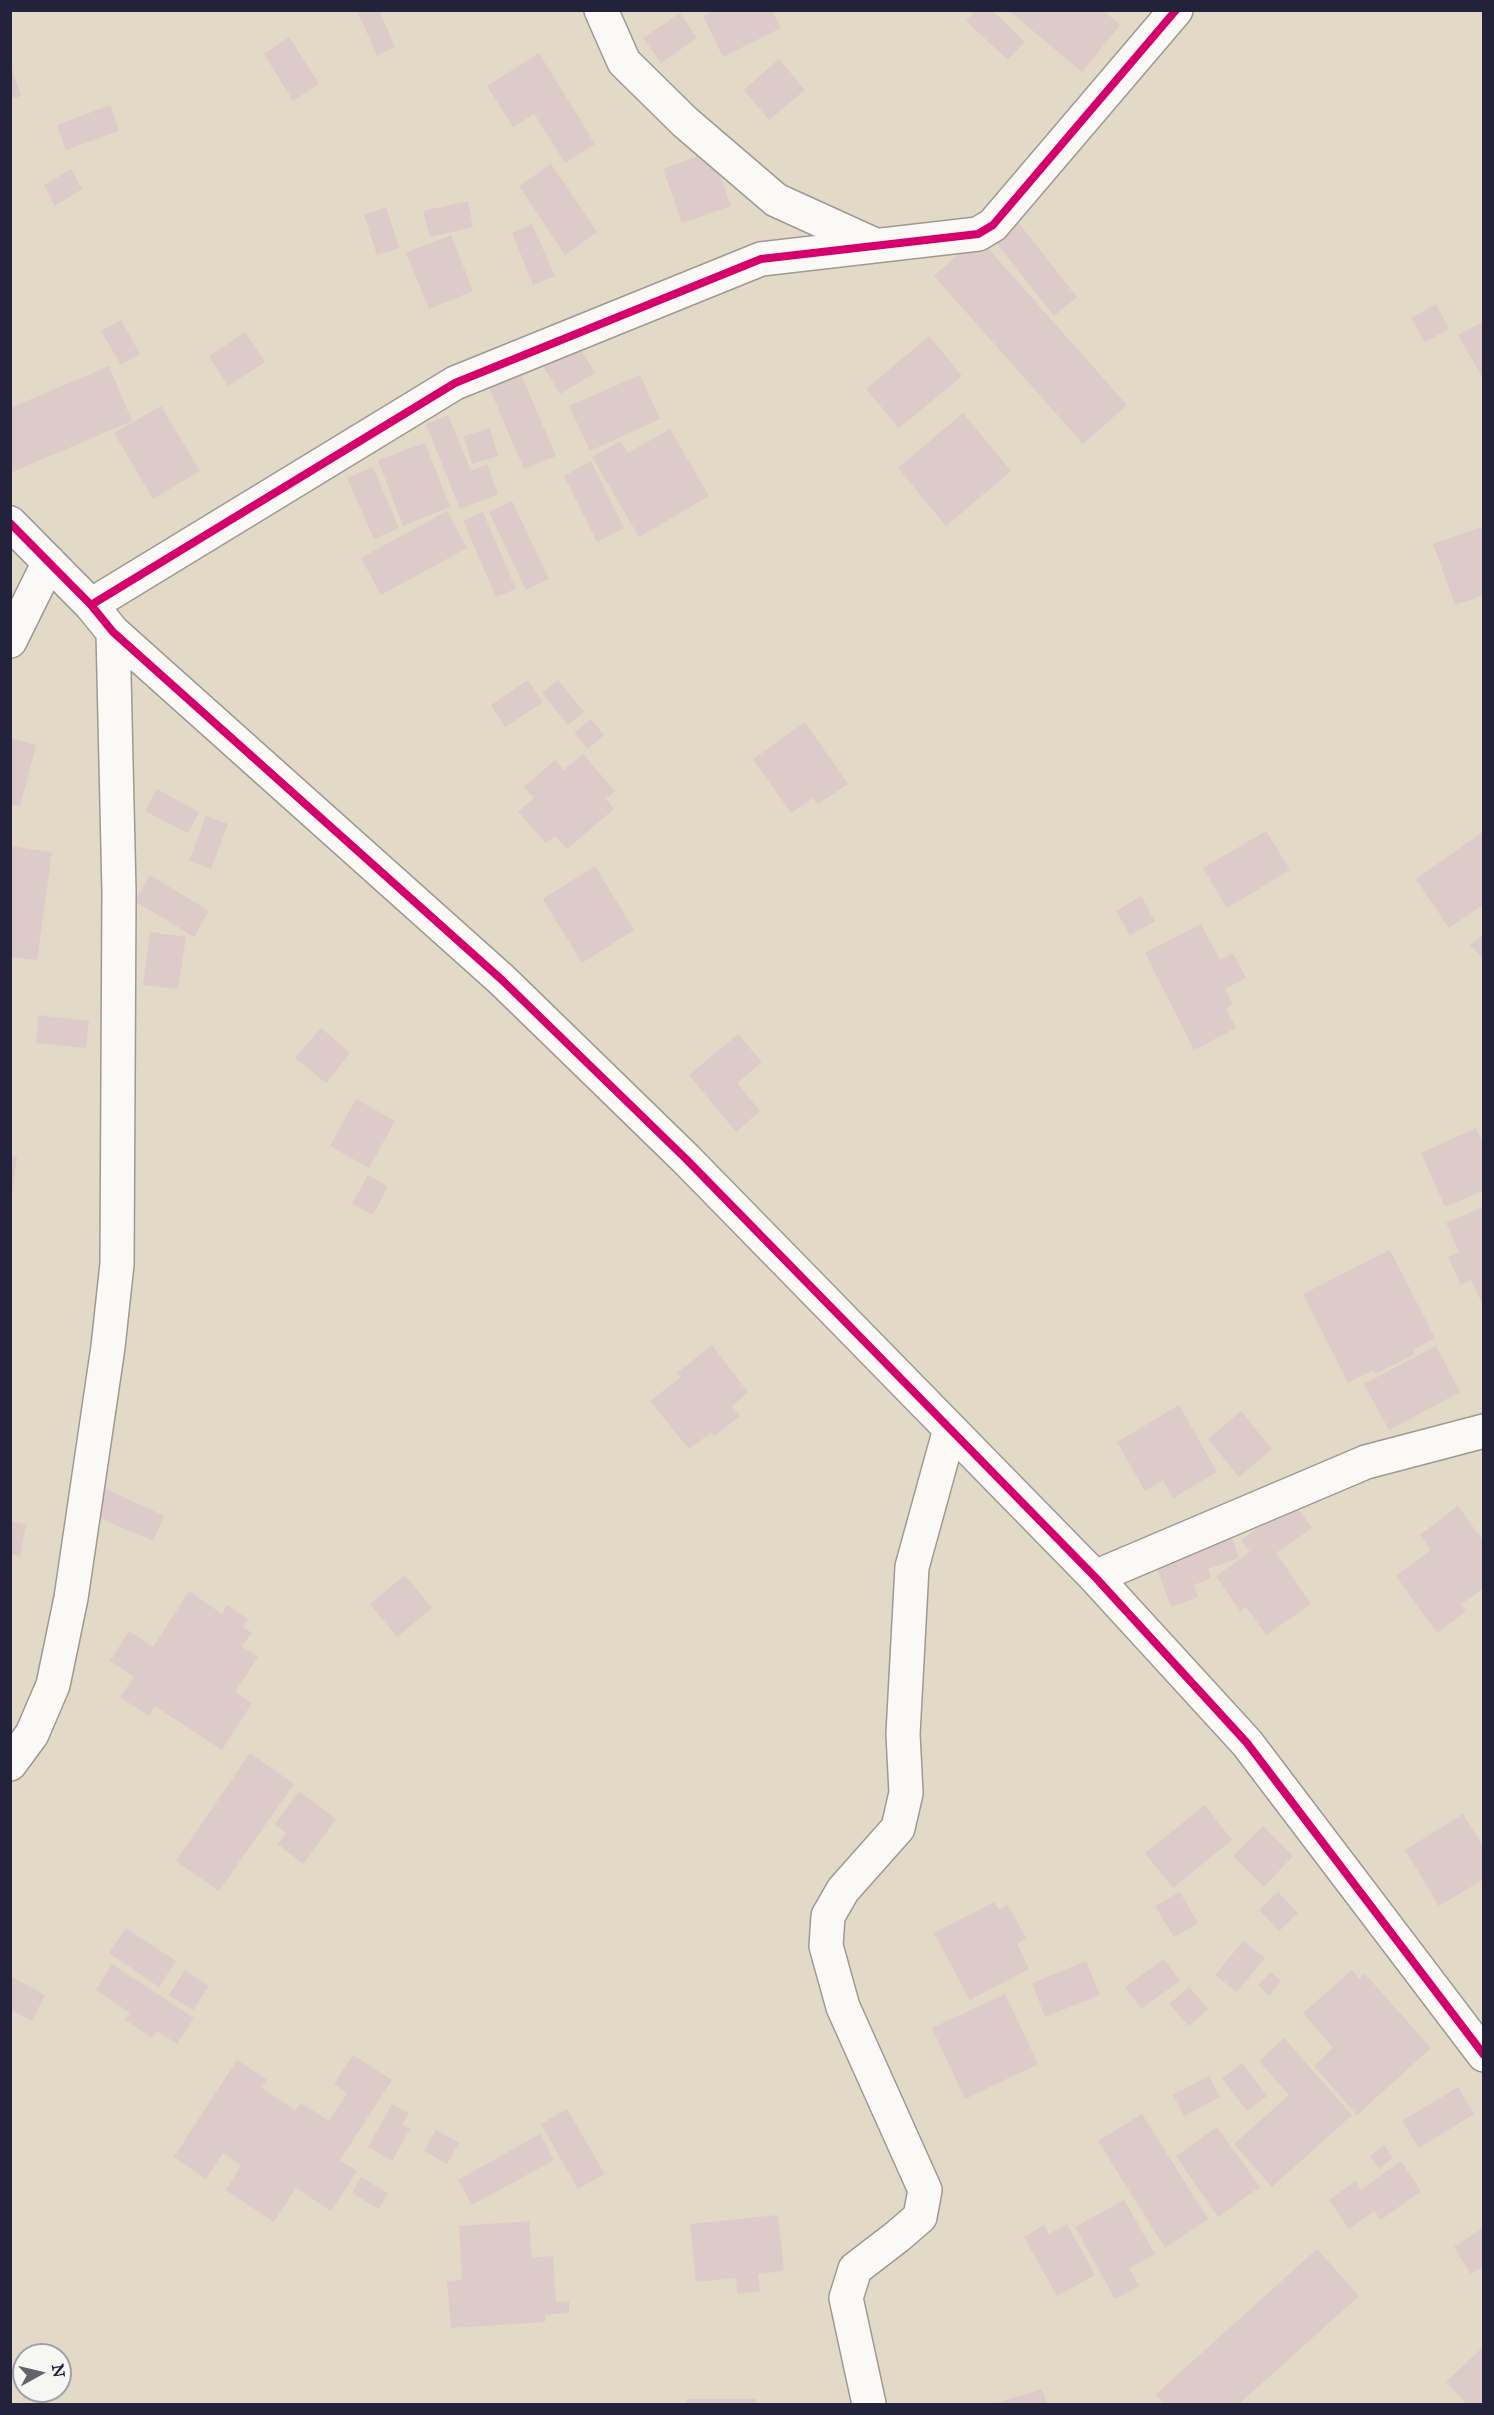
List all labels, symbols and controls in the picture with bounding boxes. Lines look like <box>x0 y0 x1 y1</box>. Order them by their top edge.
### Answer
north arrow <box>12 2343 72 2403</box>
text: N <box>48 2363 69 2379</box>

